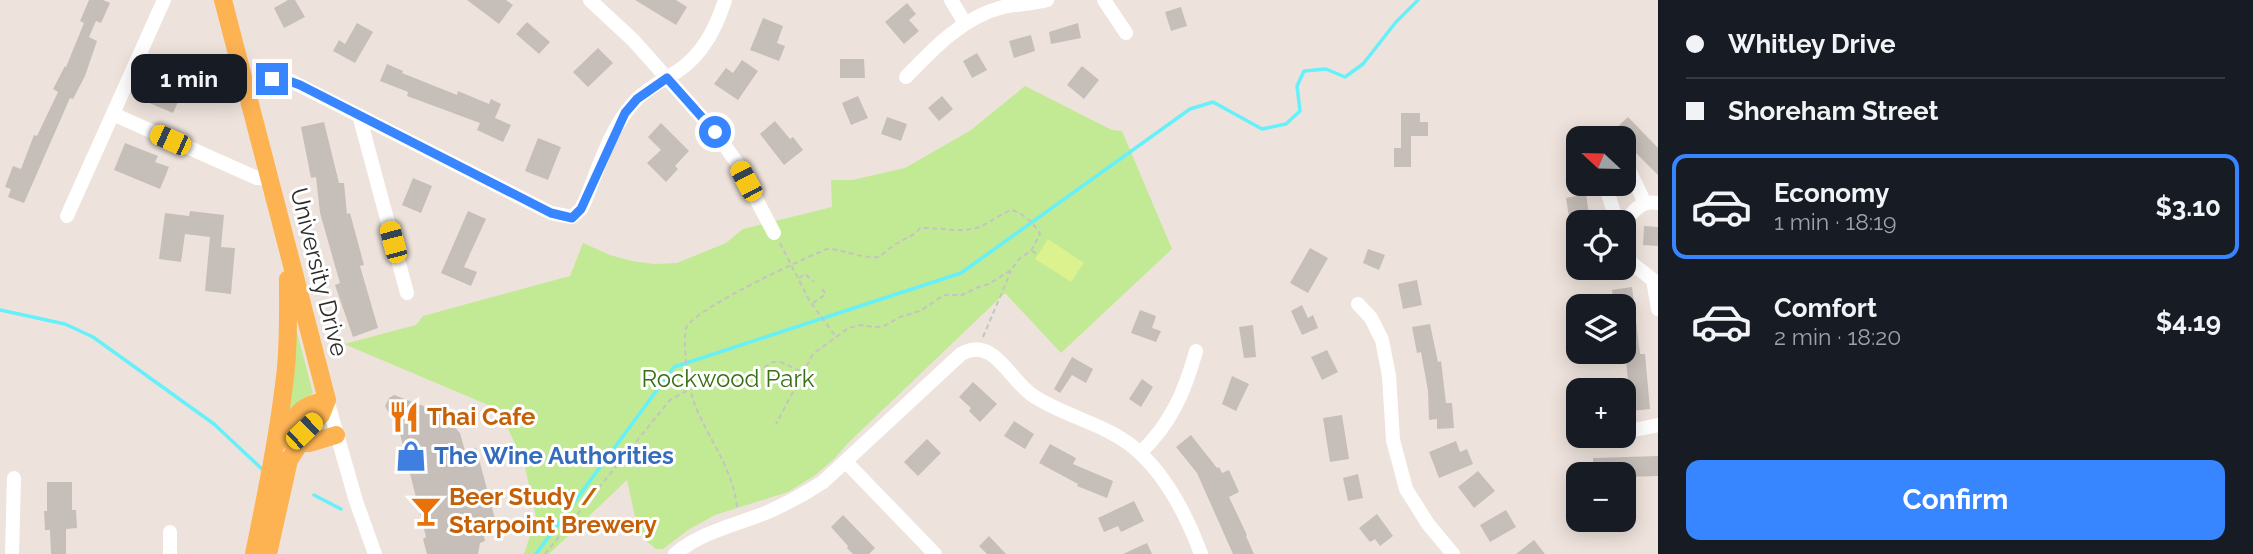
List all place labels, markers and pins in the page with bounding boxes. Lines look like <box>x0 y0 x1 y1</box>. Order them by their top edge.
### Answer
restaurant icon: Thai Cafe <box>387 400 421 434</box>
place label: Thai Cafe <box>427 402 535 431</box>
shop icon: The Wine Authorities <box>394 439 428 473</box>
place label: The Wine Authorities <box>434 441 674 470</box>
place label: Beer Study / Starpoint Brewery <box>449 482 657 539</box>
bar icon: Beer Study / Starpoint Brewery <box>409 494 443 528</box>

